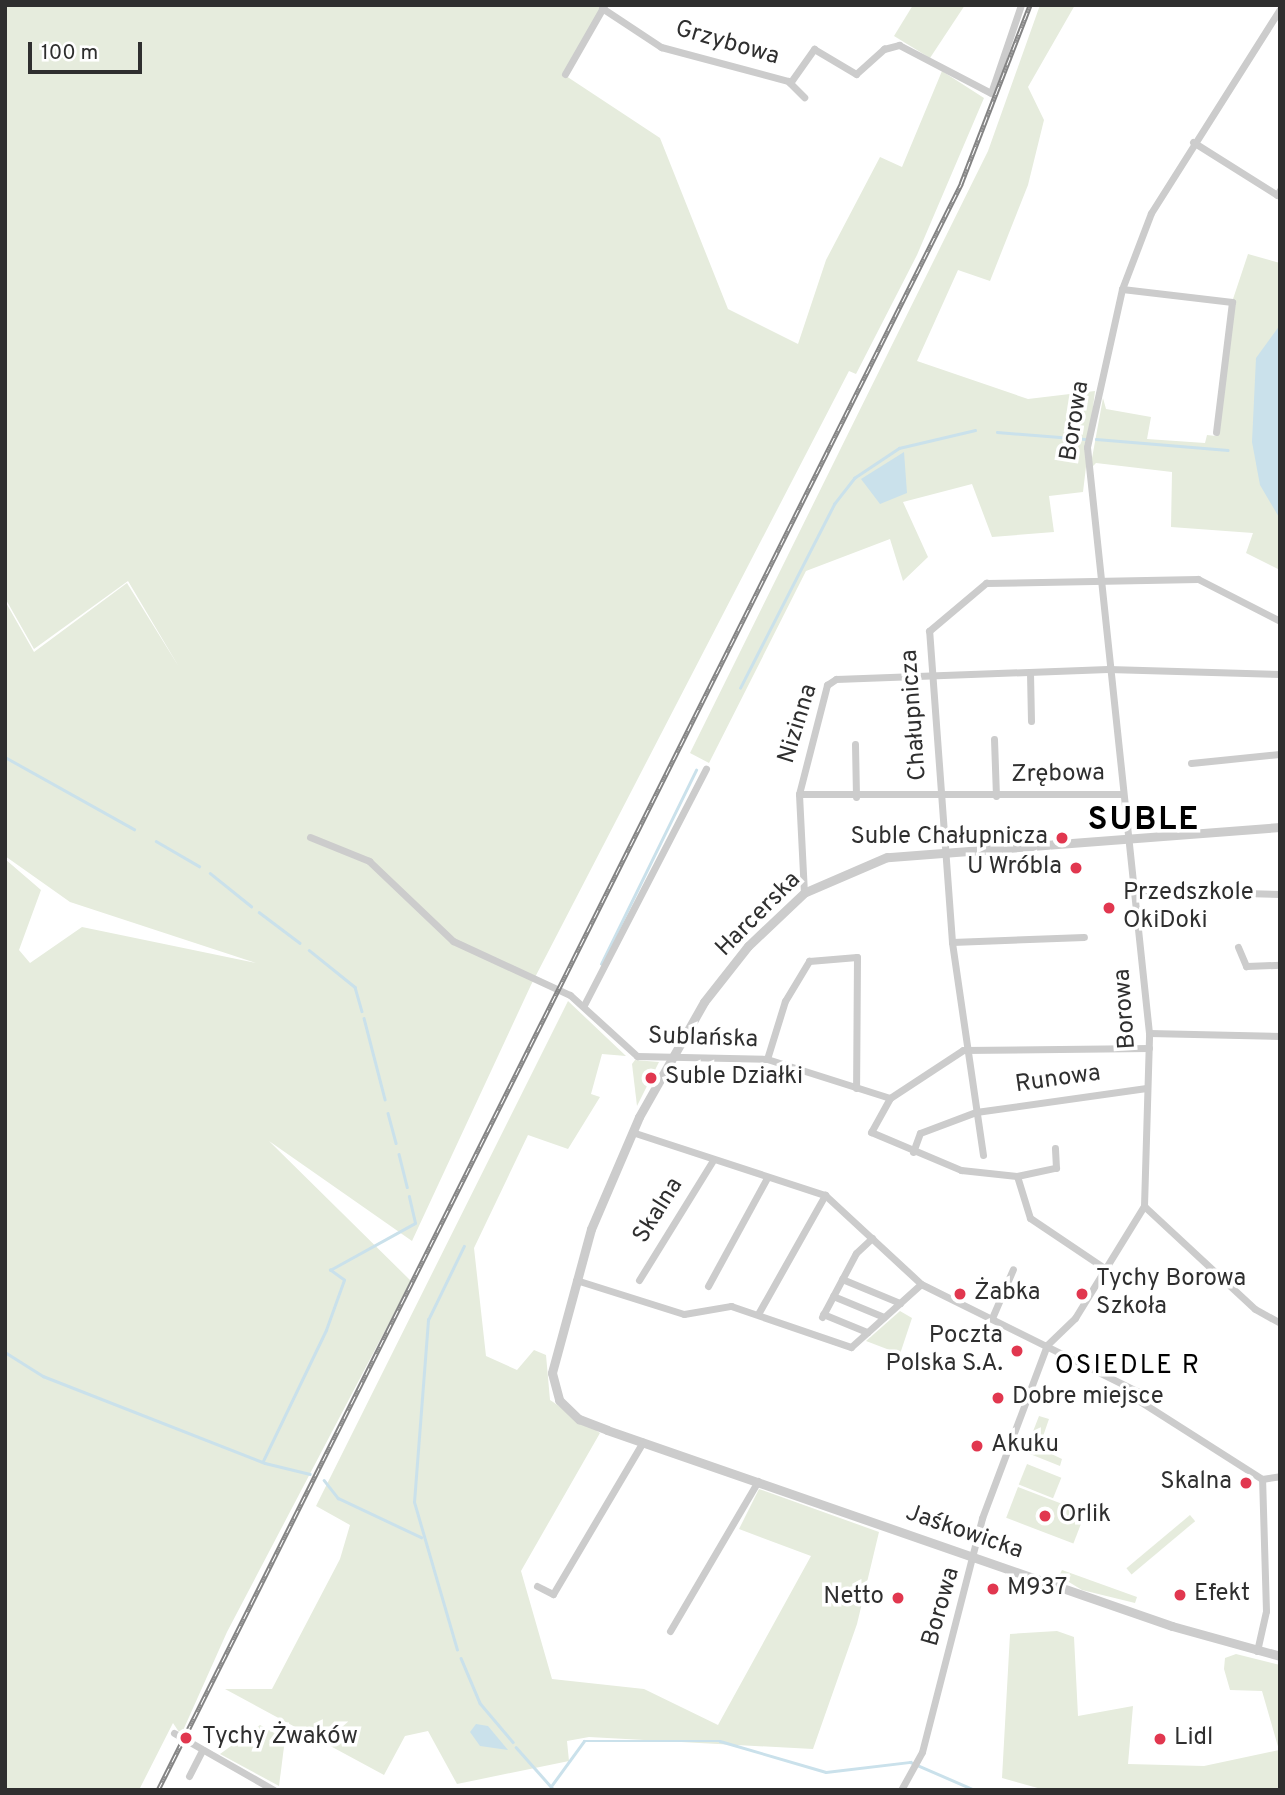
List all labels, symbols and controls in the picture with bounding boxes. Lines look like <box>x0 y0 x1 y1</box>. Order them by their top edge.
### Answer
street label: Grzybowa <box>672 15 782 73</box>
scale bar <box>32 28 145 72</box>
text: 100 m <box>41 40 98 67</box>
street label: Borowa <box>1055 379 1097 463</box>
street label: Chałupnicza <box>896 648 934 782</box>
street label: Nizinna <box>773 681 825 767</box>
street label: Zrębowa <box>1011 760 1105 790</box>
district label: SUBLE <box>1088 802 1200 840</box>
place label: Suble Chałupnicza <box>850 824 1048 852</box>
marker: Suble Chałupnicza <box>1054 830 1070 846</box>
place label: U Wróbla <box>966 854 1062 882</box>
marker: U Wróbla <box>1068 860 1084 876</box>
street label: Harcerska <box>711 867 807 963</box>
place label: Przedszkole OkiDoki <box>1123 880 1254 936</box>
marker: Przedszkole OkiDoki <box>1101 900 1117 916</box>
street label: Borowa <box>1109 968 1143 1050</box>
street label: Sublańska <box>647 1023 759 1055</box>
street label: Runowa <box>1013 1060 1103 1100</box>
place label: Suble Działki <box>665 1064 803 1092</box>
marker: Suble Działki <box>643 1070 659 1086</box>
street label: Skalna <box>628 1173 690 1249</box>
place label: Tychy Borowa Szkoła <box>1096 1266 1246 1322</box>
place label: Żabka <box>974 1280 1040 1308</box>
marker: Żabka <box>952 1286 968 1302</box>
marker: Tychy Borowa Szkoła <box>1074 1286 1090 1302</box>
place label: Poczta Polska S.A. <box>885 1323 1003 1379</box>
marker: Poczta Polska S.A. <box>1009 1343 1025 1359</box>
district label: OSIEDLE R <box>1056 1351 1200 1383</box>
place label: Dobre miejsce <box>1012 1384 1164 1412</box>
marker: Dobre miejsce <box>990 1390 1006 1406</box>
place label: Akuku <box>991 1432 1059 1460</box>
marker: Akuku <box>969 1438 985 1454</box>
place label: Skalna <box>1160 1469 1232 1497</box>
marker: Skalna <box>1238 1475 1254 1491</box>
street label: Jaśkowicka <box>902 1499 1026 1567</box>
place label: Orlik <box>1059 1502 1111 1530</box>
marker: Orlik <box>1037 1508 1053 1524</box>
street label: Borowa <box>917 1564 967 1650</box>
place label: M937 <box>1007 1575 1067 1603</box>
marker: M937 <box>985 1581 1001 1597</box>
place label: Efekt <box>1194 1581 1250 1609</box>
place label: Netto <box>823 1584 884 1612</box>
marker: Efekt <box>1172 1587 1188 1603</box>
marker: Netto <box>890 1590 906 1606</box>
place label: Tychy Żwaków <box>202 1724 358 1752</box>
place label: Lidl <box>1174 1725 1213 1753</box>
marker: Tychy Żwaków <box>176 1728 196 1748</box>
marker: Lidl <box>1152 1731 1168 1747</box>

